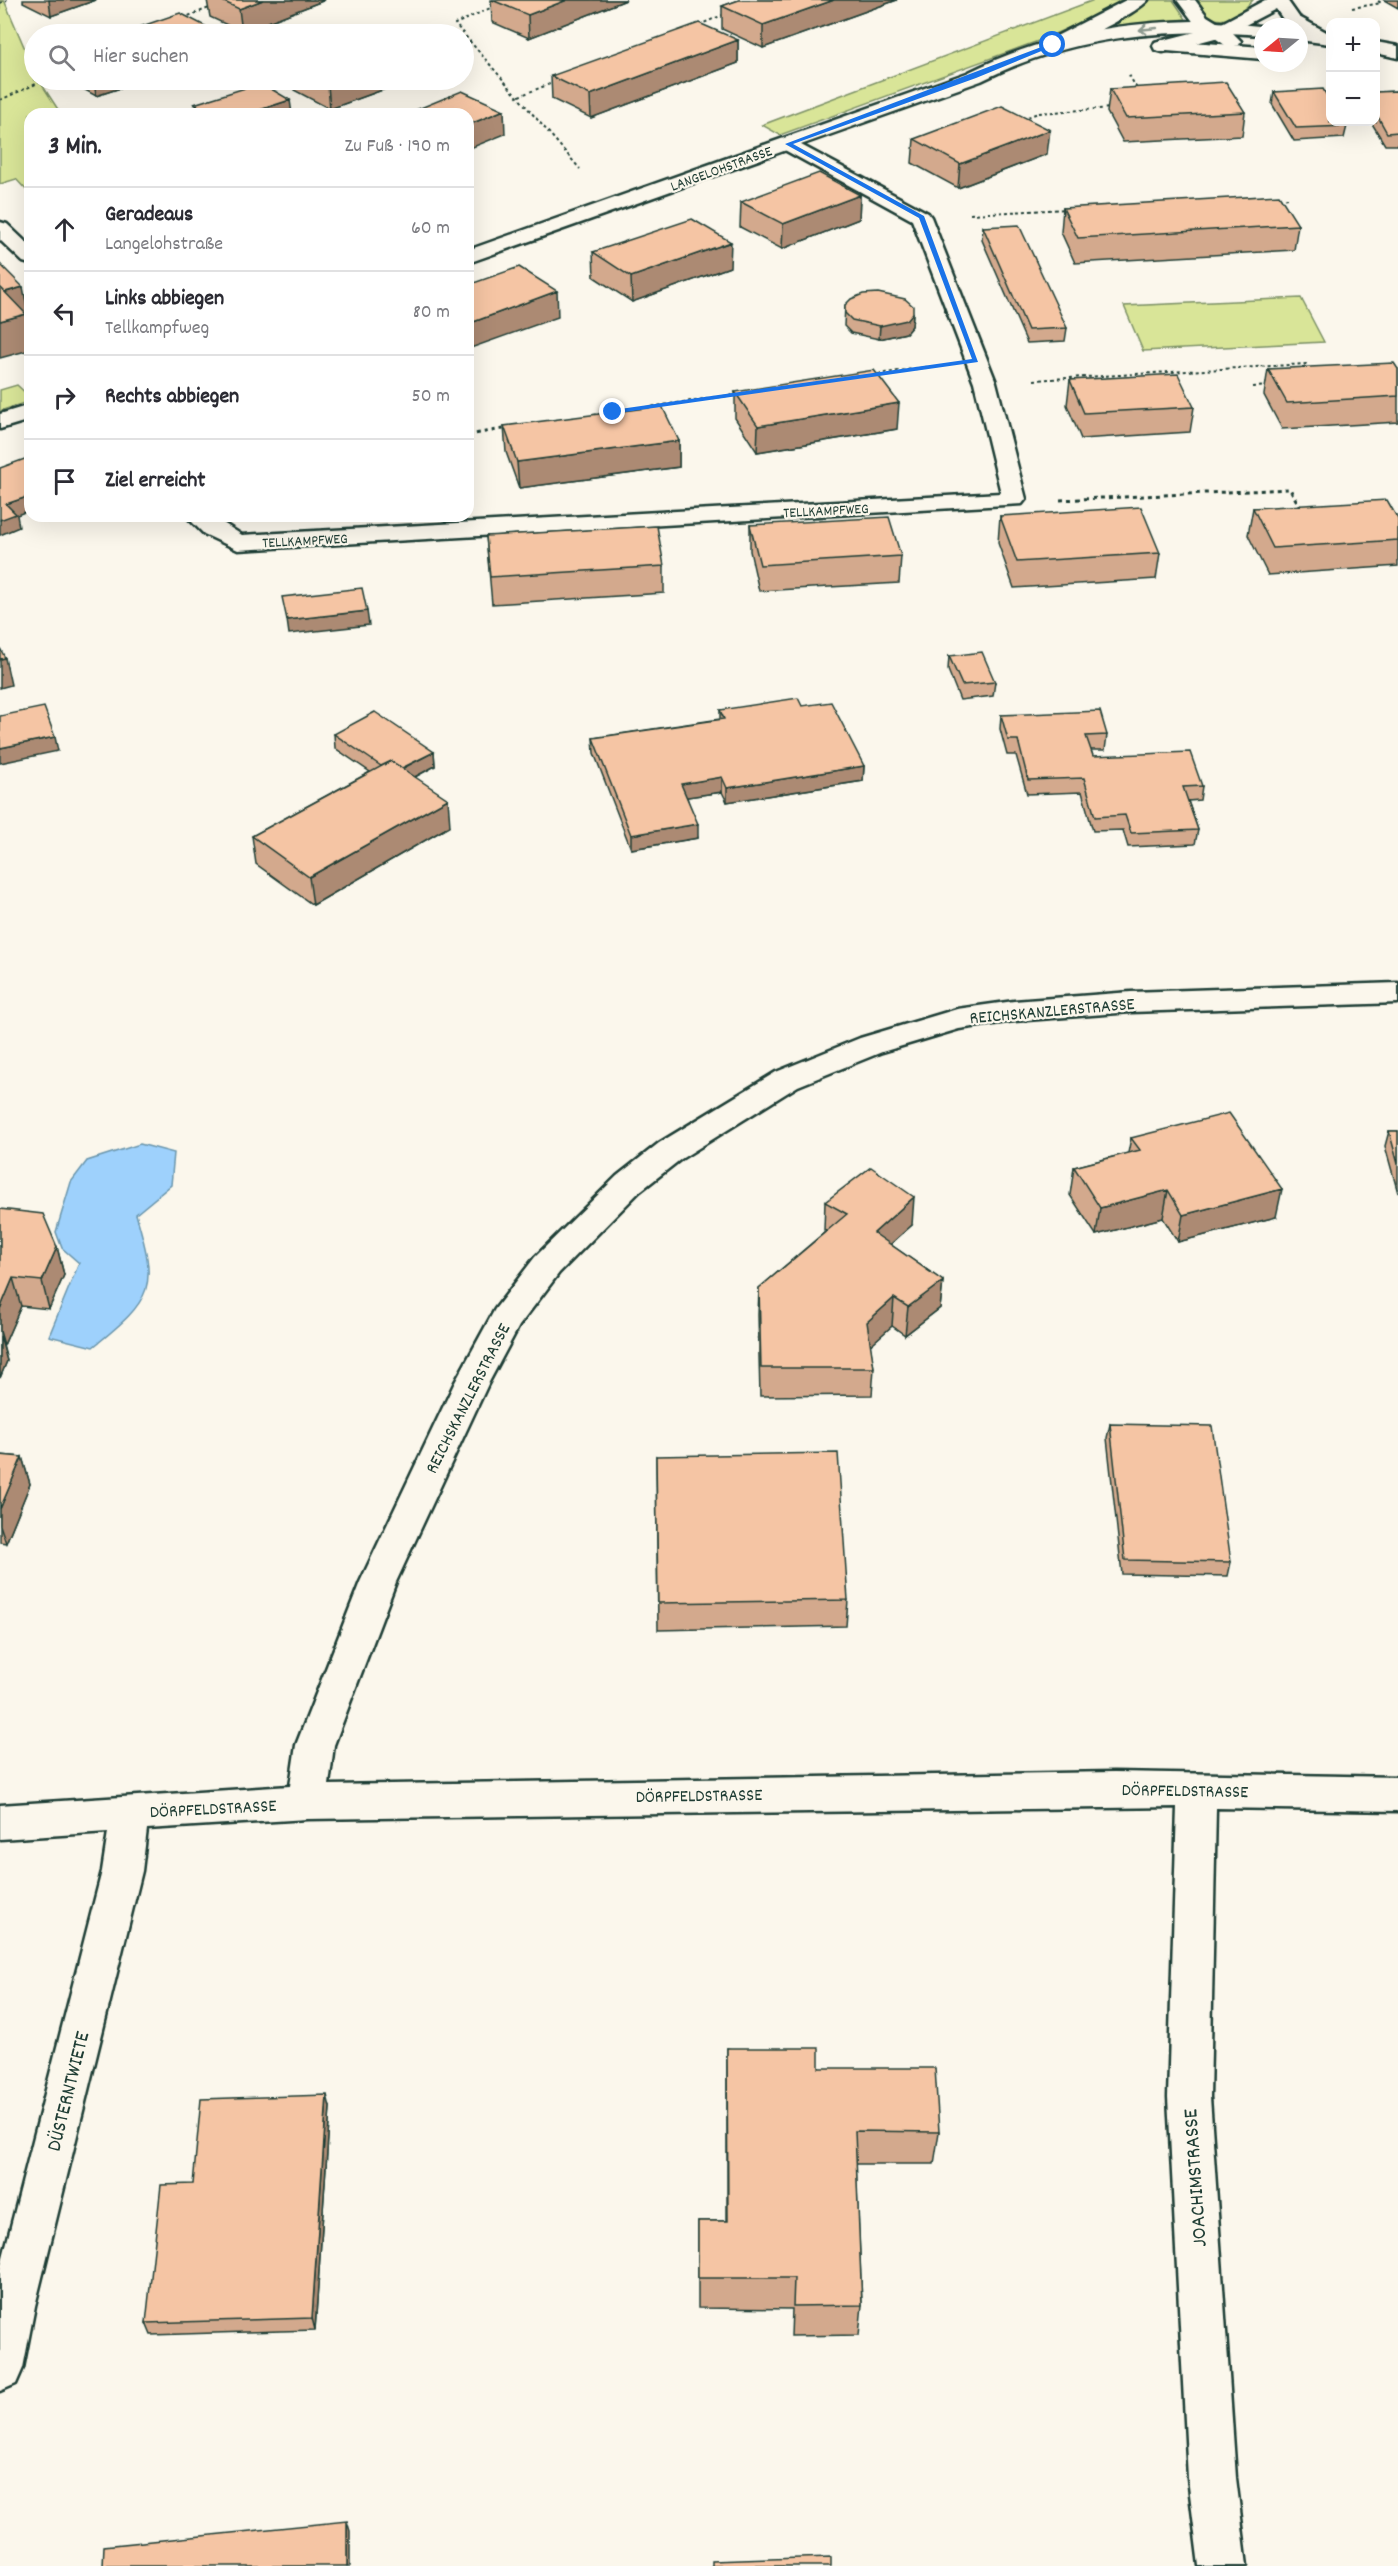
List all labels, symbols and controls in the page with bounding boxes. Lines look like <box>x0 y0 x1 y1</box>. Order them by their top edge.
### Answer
north arrow <box>1254 18 1308 72</box>
map controls <box>1326 18 1380 126</box>
button: + <box>1326 18 1380 72</box>
search box <box>24 24 474 90</box>
one-way arrow <box>1139 24 1159 35</box>
route start <box>1039 31 1065 57</box>
icon: search <box>45 41 78 74</box>
text: Hier suchen <box>93 42 189 73</box>
button: − <box>1326 72 1380 126</box>
text: 3 Min. <box>48 129 102 166</box>
text: Zu Fuß · 190 m <box>344 133 450 161</box>
street label: LANGELOHSTRASSE <box>668 141 776 198</box>
text: Geradeaus <box>105 200 193 231</box>
icon: ahead <box>48 213 81 246</box>
text: 60 m <box>411 215 450 243</box>
text: Langelohstraße <box>105 231 223 259</box>
text: Links abbiegen <box>105 284 224 315</box>
icon: left <box>48 297 81 330</box>
text: 80 m <box>413 299 450 327</box>
text: Tellkampfweg <box>105 315 209 343</box>
icon: right <box>48 381 81 414</box>
text: Rechts abbiegen <box>105 382 239 413</box>
text: 50 m <box>412 383 450 411</box>
route end <box>599 398 625 424</box>
icon: arrive <box>48 465 81 498</box>
text: Ziel erreicht <box>105 466 205 497</box>
street label: TELLKAMPFWEG <box>783 499 869 525</box>
street label: TELLKAMPFWEG <box>262 529 348 555</box>
street label: REICHSKANZLERSTRASSE <box>969 993 1136 1032</box>
street label: REICHSKANZLERSTRASSE <box>420 1320 518 1479</box>
street label: DÖRPFELDSTRASSE <box>1121 1779 1248 1806</box>
street label: DÖRPFELDSTRASSE <box>636 1784 763 1811</box>
street label: DÖRPFELDSTRASSE <box>149 1795 277 1826</box>
street label: DÜSTERNTWIETE <box>41 2028 99 2155</box>
street label: JOACHIMSTRASSE <box>1177 2107 1217 2248</box>

